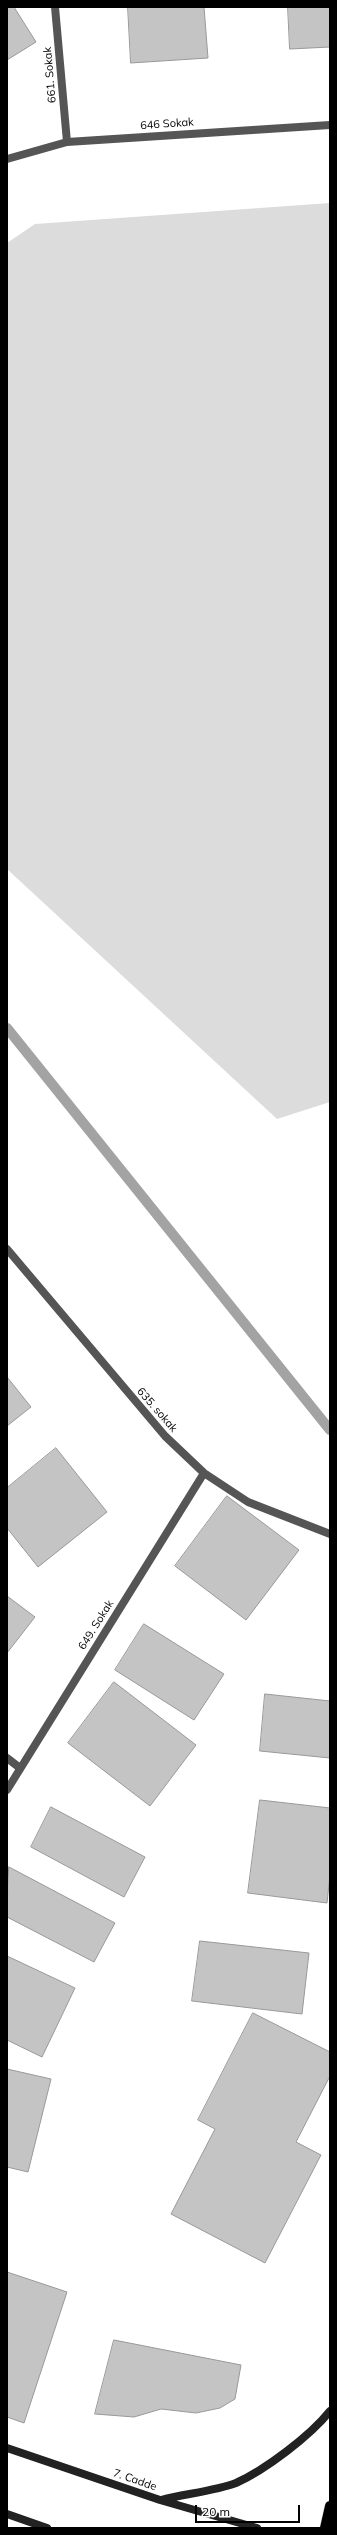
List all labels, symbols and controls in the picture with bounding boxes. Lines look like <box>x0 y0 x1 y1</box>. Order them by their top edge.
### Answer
street label: 661. Sokak <box>41 46 59 104</box>
street label: 646 Sokak <box>140 116 194 132</box>
street label: 635. sokak <box>134 1385 180 1435</box>
street label: 649. Sokak <box>76 1598 116 1652</box>
street label: 7. Cadde <box>112 2466 158 2494</box>
scale bar <box>197 2497 302 2523</box>
text: 20 m <box>202 2504 230 2519</box>

